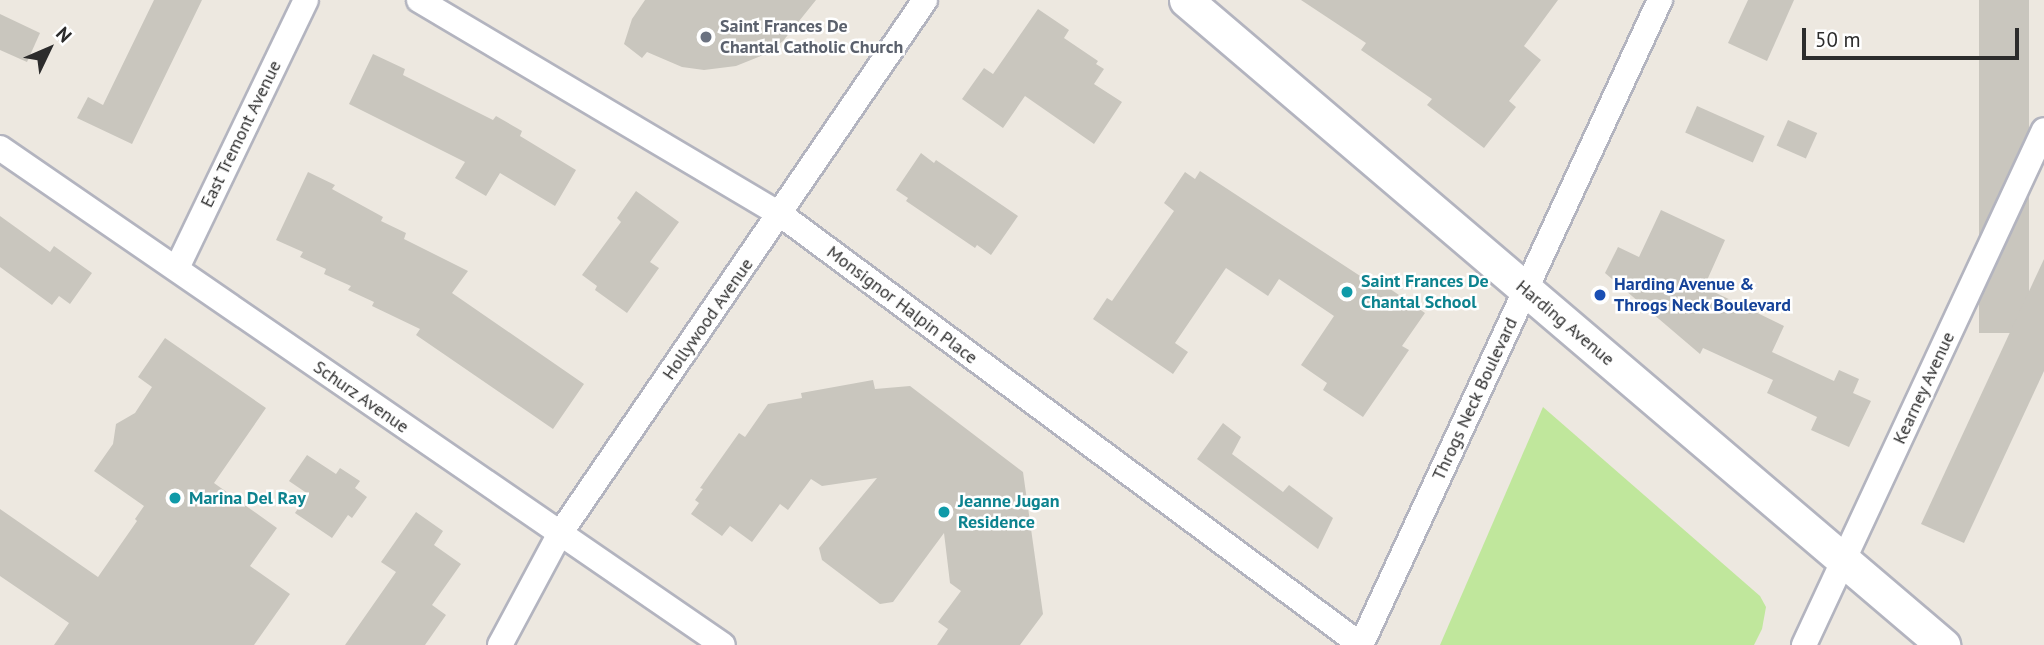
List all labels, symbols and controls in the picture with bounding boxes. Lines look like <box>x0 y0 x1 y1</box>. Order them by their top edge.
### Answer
north arrow <box>14 14 84 84</box>
scale bar <box>1806 14 2023 58</box>
place label: Saint Frances De Chantal Catholic Church <box>720 16 904 58</box>
text: N <box>51 22 77 47</box>
text: 50 m <box>1815 26 1861 53</box>
marker: Saint Frances De Chantal Catholic Church <box>698 29 714 45</box>
street label: East Tremont Avenue <box>196 57 286 211</box>
street label: Monsignor Halpin Place <box>823 241 981 369</box>
street label: Hollywood Avenue <box>658 254 758 384</box>
place label: Saint Frances De Chantal School <box>1361 271 1489 314</box>
place label: Harding Avenue & Throgs Neck Boulevard <box>1614 274 1792 316</box>
street label: Harding Avenue <box>1511 275 1619 371</box>
marker: Saint Frances De Chantal School <box>1339 284 1355 300</box>
marker: Harding Avenue & Throgs Neck Boulevard <box>1592 287 1608 303</box>
street label: Throgs Neck Boulevard <box>1428 314 1522 484</box>
street label: Kearney Avenue <box>1888 328 1960 448</box>
street label: Schurz Avenue <box>309 356 413 438</box>
place label: Marina Del Ray <box>189 487 306 509</box>
marker: Marina Del Ray <box>167 490 183 506</box>
place label: Jeanne Jugan Residence <box>958 491 1059 534</box>
marker: Jeanne Jugan Residence <box>936 504 952 520</box>

